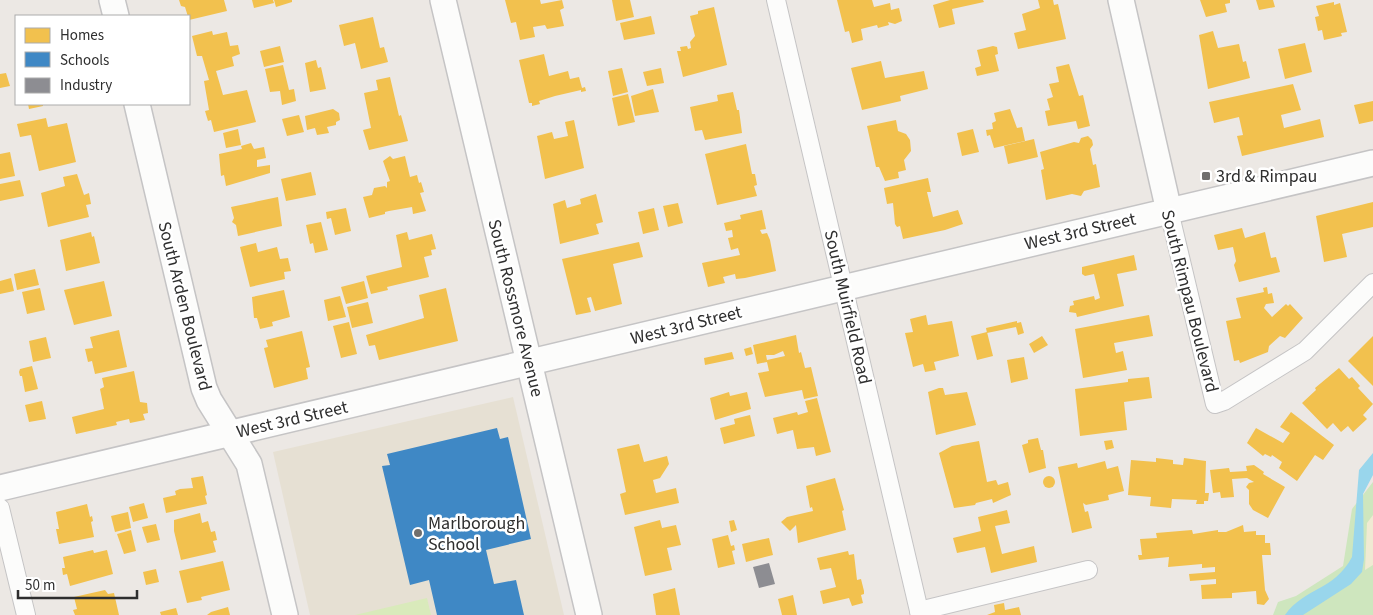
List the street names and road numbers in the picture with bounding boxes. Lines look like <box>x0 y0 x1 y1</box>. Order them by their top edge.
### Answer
street label: West 3rd Street <box>1022 207 1138 256</box>
street label: South Rimpau Boulevard <box>1155 207 1224 395</box>
street label: South Rossmore Avenue <box>481 217 550 400</box>
street label: South Arden Boulevard <box>151 219 218 393</box>
street label: South Muirfield Road <box>818 228 877 387</box>
street label: West 3rd Street <box>628 300 744 351</box>
street label: West 3rd Street <box>234 395 350 444</box>

